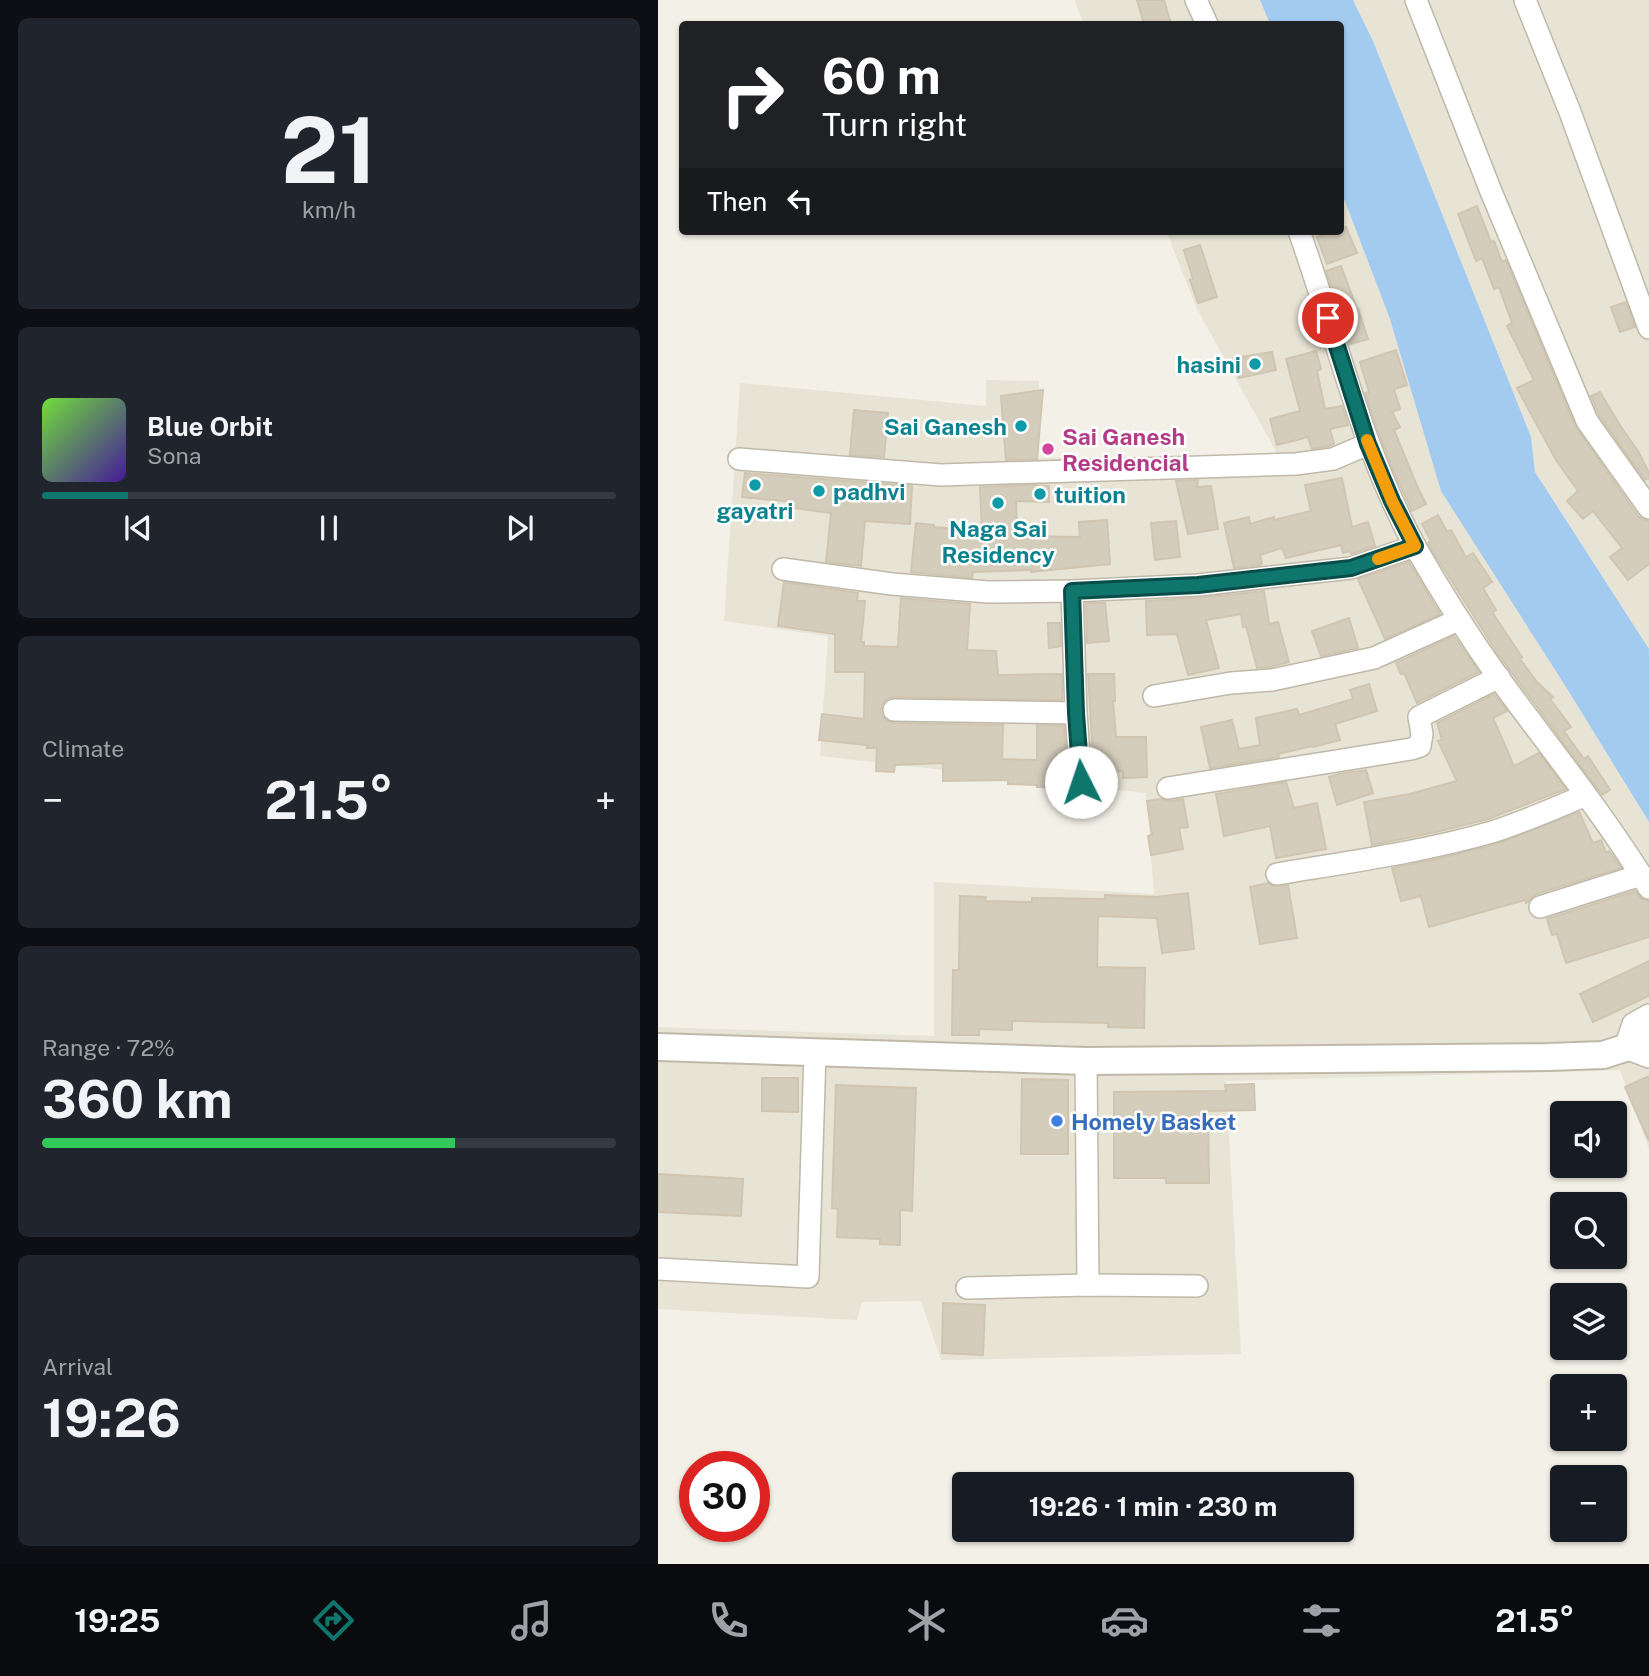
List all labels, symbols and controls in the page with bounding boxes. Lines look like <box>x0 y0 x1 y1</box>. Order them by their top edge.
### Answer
text: 60 m <box>822 47 941 105</box>
icon: right <box>707 49 798 140</box>
text: 21 <box>281 97 377 203</box>
text: Turn right <box>822 106 967 143</box>
icon: left <box>781 182 819 220</box>
text: Then <box>707 186 767 217</box>
text: km/h <box>302 196 356 223</box>
pin <box>1298 288 1358 348</box>
icon: arrive <box>1309 299 1347 337</box>
place label: hasini <box>1176 351 1241 378</box>
marker: hasini <box>1247 356 1263 372</box>
text: Blue Orbit <box>147 411 273 442</box>
place label: Sai Ganesh <box>884 413 1007 440</box>
marker: Sai Ganesh <box>1013 418 1029 434</box>
place label: Sai Ganesh Residencial <box>1062 423 1189 476</box>
marker: Sai Ganesh Residencial <box>1040 441 1056 457</box>
text: Sona <box>147 442 201 469</box>
marker: gayatri <box>747 477 763 493</box>
place label: padhvi <box>833 478 905 505</box>
place label: tuition <box>1054 481 1126 508</box>
marker: padhvi <box>811 483 827 499</box>
marker: tuition <box>1032 486 1048 502</box>
marker: Naga Sai Residency <box>990 495 1006 511</box>
place label: gayatri <box>716 497 794 524</box>
icon: previous <box>119 509 157 547</box>
icon: pause <box>310 509 348 547</box>
icon: next <box>501 509 539 547</box>
place label: Naga Sai Residency <box>941 515 1055 568</box>
text: Climate <box>42 735 124 762</box>
position arrow <box>1044 745 1118 819</box>
text: 21.5° <box>264 770 394 831</box>
text: − <box>42 778 63 823</box>
text: + <box>595 778 616 823</box>
text: Range · 72% <box>42 1034 175 1061</box>
text: 360 km <box>42 1069 233 1130</box>
map controls <box>1550 1101 1627 1542</box>
button: sound <box>1550 1101 1627 1178</box>
place label: Homely Basket <box>1071 1108 1236 1135</box>
marker: Homely Basket <box>1049 1113 1065 1129</box>
button: search <box>1550 1192 1627 1269</box>
button: layers <box>1550 1283 1627 1360</box>
text: Arrival <box>42 1353 113 1380</box>
button: + <box>1550 1374 1627 1451</box>
text: 19:26 <box>42 1388 181 1449</box>
speed limit sign: 30 <box>679 1451 770 1542</box>
button: − <box>1550 1465 1627 1542</box>
text: 19:26 · 1 min · 230 m <box>1029 1491 1277 1522</box>
icon: directions <box>309 1596 358 1645</box>
icon: music <box>507 1596 556 1645</box>
icon: phone <box>704 1596 753 1645</box>
icon: climate <box>902 1596 951 1645</box>
icon: car <box>1100 1596 1149 1645</box>
icon: filters <box>1297 1596 1346 1645</box>
text: 19:25 <box>74 1602 160 1639</box>
text: 21.5° <box>1495 1602 1575 1639</box>

